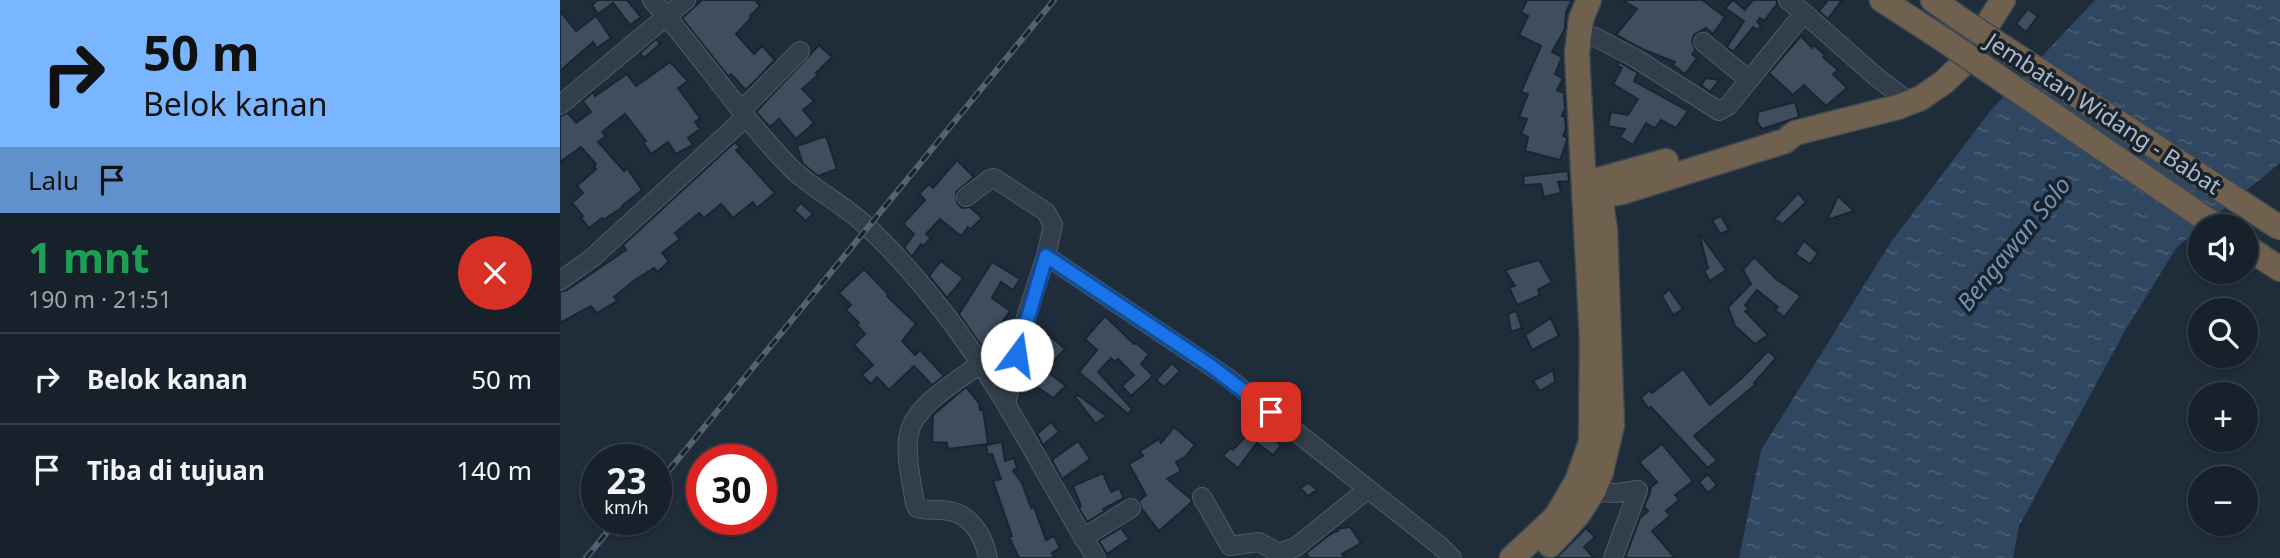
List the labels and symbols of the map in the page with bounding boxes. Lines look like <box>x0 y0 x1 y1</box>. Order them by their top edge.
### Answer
street label: Jembatan Widang - Babat <box>1978 24 2228 201</box>
water label: Bengawan Solo <box>1948 169 2078 317</box>
position arrow <box>980 318 1054 392</box>
pin <box>1241 382 1301 442</box>
speed limit sign: 30 <box>686 444 777 535</box>

